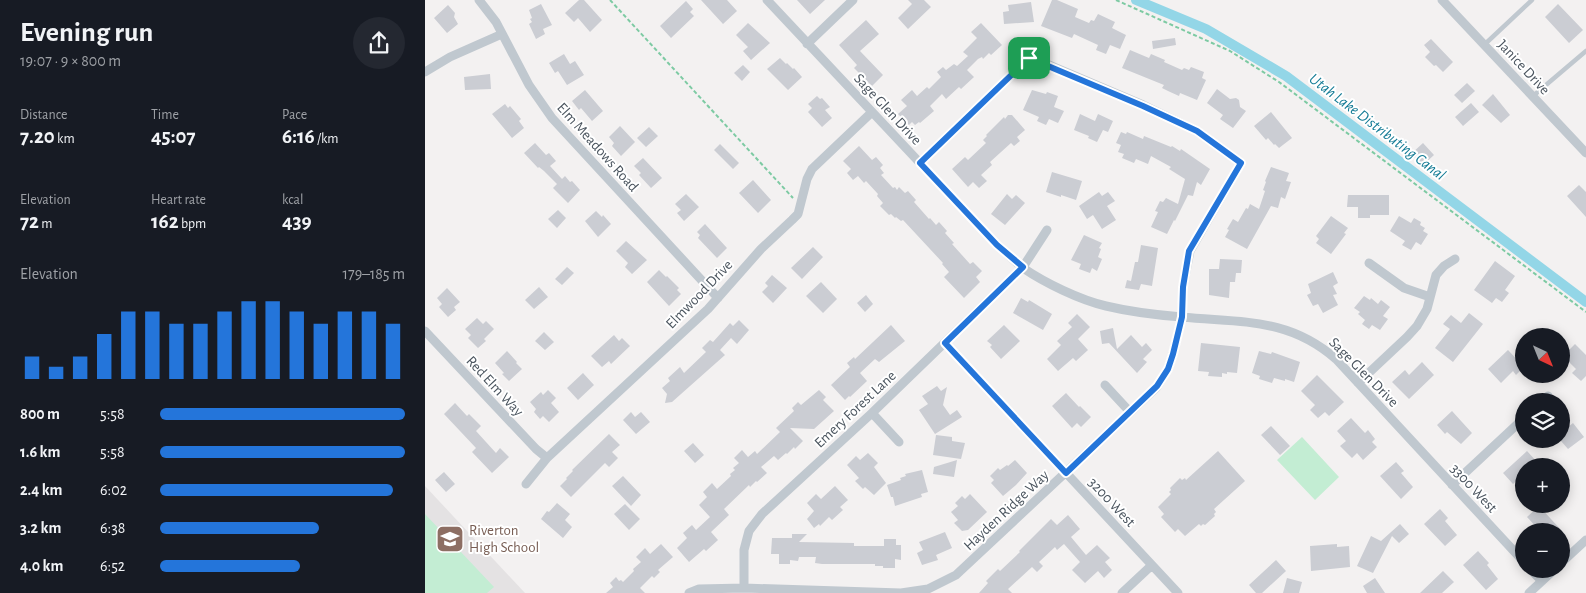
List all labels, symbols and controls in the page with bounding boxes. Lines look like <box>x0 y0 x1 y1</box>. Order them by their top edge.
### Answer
button: share <box>353 17 405 69</box>
text: Evening run <box>20 19 153 47</box>
pin <box>1008 37 1050 79</box>
street label: Janice Drive <box>1495 37 1553 98</box>
icon: arrive <box>1015 44 1043 72</box>
text: 19:07 · 9 × 800 m <box>20 53 121 69</box>
water label: Utah Lake Distributing Canal <box>1306 70 1449 183</box>
street label: Sage Glen Drive <box>851 71 924 148</box>
street label: Elm Meadows Road <box>554 100 641 195</box>
text: Distance <box>20 108 67 122</box>
text: Time <box>151 108 179 122</box>
text: Pace <box>282 108 307 122</box>
text: 7.20 <box>20 126 55 147</box>
text: 45:07 <box>151 126 195 147</box>
text: 6:16 <box>282 126 315 147</box>
text: km <box>55 132 75 146</box>
text: /km <box>315 132 339 146</box>
text: Elevation <box>20 193 71 207</box>
text: Heart rate <box>151 193 206 207</box>
text: kcal <box>282 193 303 207</box>
text: 72 <box>20 211 39 232</box>
text: 162 <box>151 211 179 232</box>
text: 439 <box>282 211 312 232</box>
text: m <box>39 217 52 231</box>
text: bpm <box>179 217 206 231</box>
street label: Elmwood Drive <box>663 257 736 331</box>
text: Elevation <box>20 266 78 282</box>
text: 179–185 m <box>342 266 405 282</box>
north arrow <box>1515 328 1570 382</box>
map controls <box>1515 328 1570 578</box>
street label: Sage Glen Drive <box>1326 335 1401 410</box>
street label: Red Elm Way <box>463 353 526 420</box>
street label: Emery Forest Lane <box>812 368 899 451</box>
button: layers <box>1515 393 1570 448</box>
text: 800 m <box>20 406 60 422</box>
text: 5:58 <box>100 406 125 422</box>
text: 1.6 km <box>20 444 60 460</box>
text: 5:58 <box>100 444 125 460</box>
button: + <box>1515 458 1570 513</box>
street label: 3300 West <box>1447 461 1500 516</box>
street label: Hayden Ridge Way <box>961 467 1052 553</box>
street label: 3200 West <box>1085 475 1138 530</box>
text: 2.4 km <box>20 482 63 498</box>
text: 6:02 <box>100 482 127 498</box>
text: 3.2 km <box>20 520 61 536</box>
text: 6:38 <box>100 520 125 536</box>
place label: Riverton High School <box>469 523 539 555</box>
button: − <box>1515 523 1570 578</box>
school or university icon: Riverton High School <box>435 524 465 554</box>
text: 4.0 km <box>20 558 63 574</box>
text: 6:52 <box>100 558 125 574</box>

